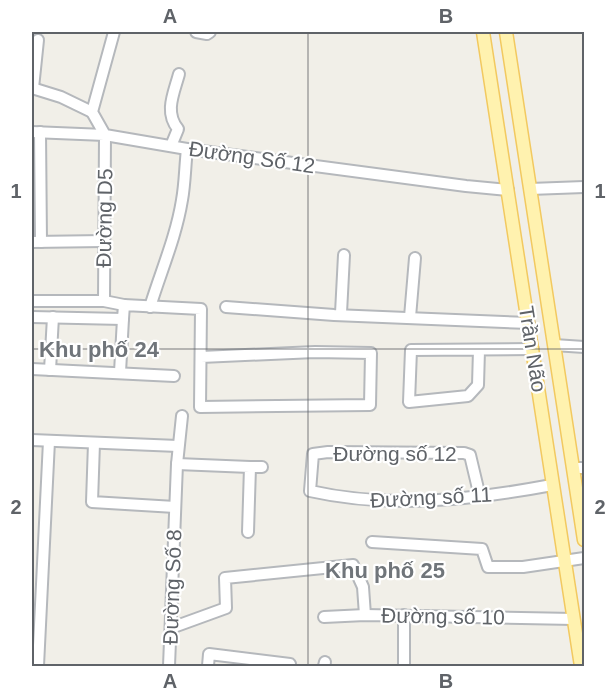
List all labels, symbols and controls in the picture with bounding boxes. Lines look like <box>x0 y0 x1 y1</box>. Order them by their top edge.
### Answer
text: A <box>163 5 177 27</box>
text: B <box>439 5 453 27</box>
street label: Đường Số 12 <box>187 137 317 177</box>
street label: Đường D5 <box>92 168 116 268</box>
text: 1 <box>10 180 22 202</box>
text: 1 <box>594 180 606 202</box>
street label: Trần Não <box>515 304 551 394</box>
district label: Khu phố 24 <box>39 337 160 362</box>
street label: Đường số 12 <box>333 442 457 465</box>
street label: Đường số 11 <box>369 482 493 512</box>
text: 2 <box>10 496 22 518</box>
text: 2 <box>594 496 606 518</box>
street label: Đường Số 8 <box>158 529 186 645</box>
district label: Khu phố 25 <box>325 558 445 583</box>
street label: Đường số 10 <box>381 603 505 629</box>
text: A <box>163 670 177 692</box>
text: B <box>439 670 453 692</box>

